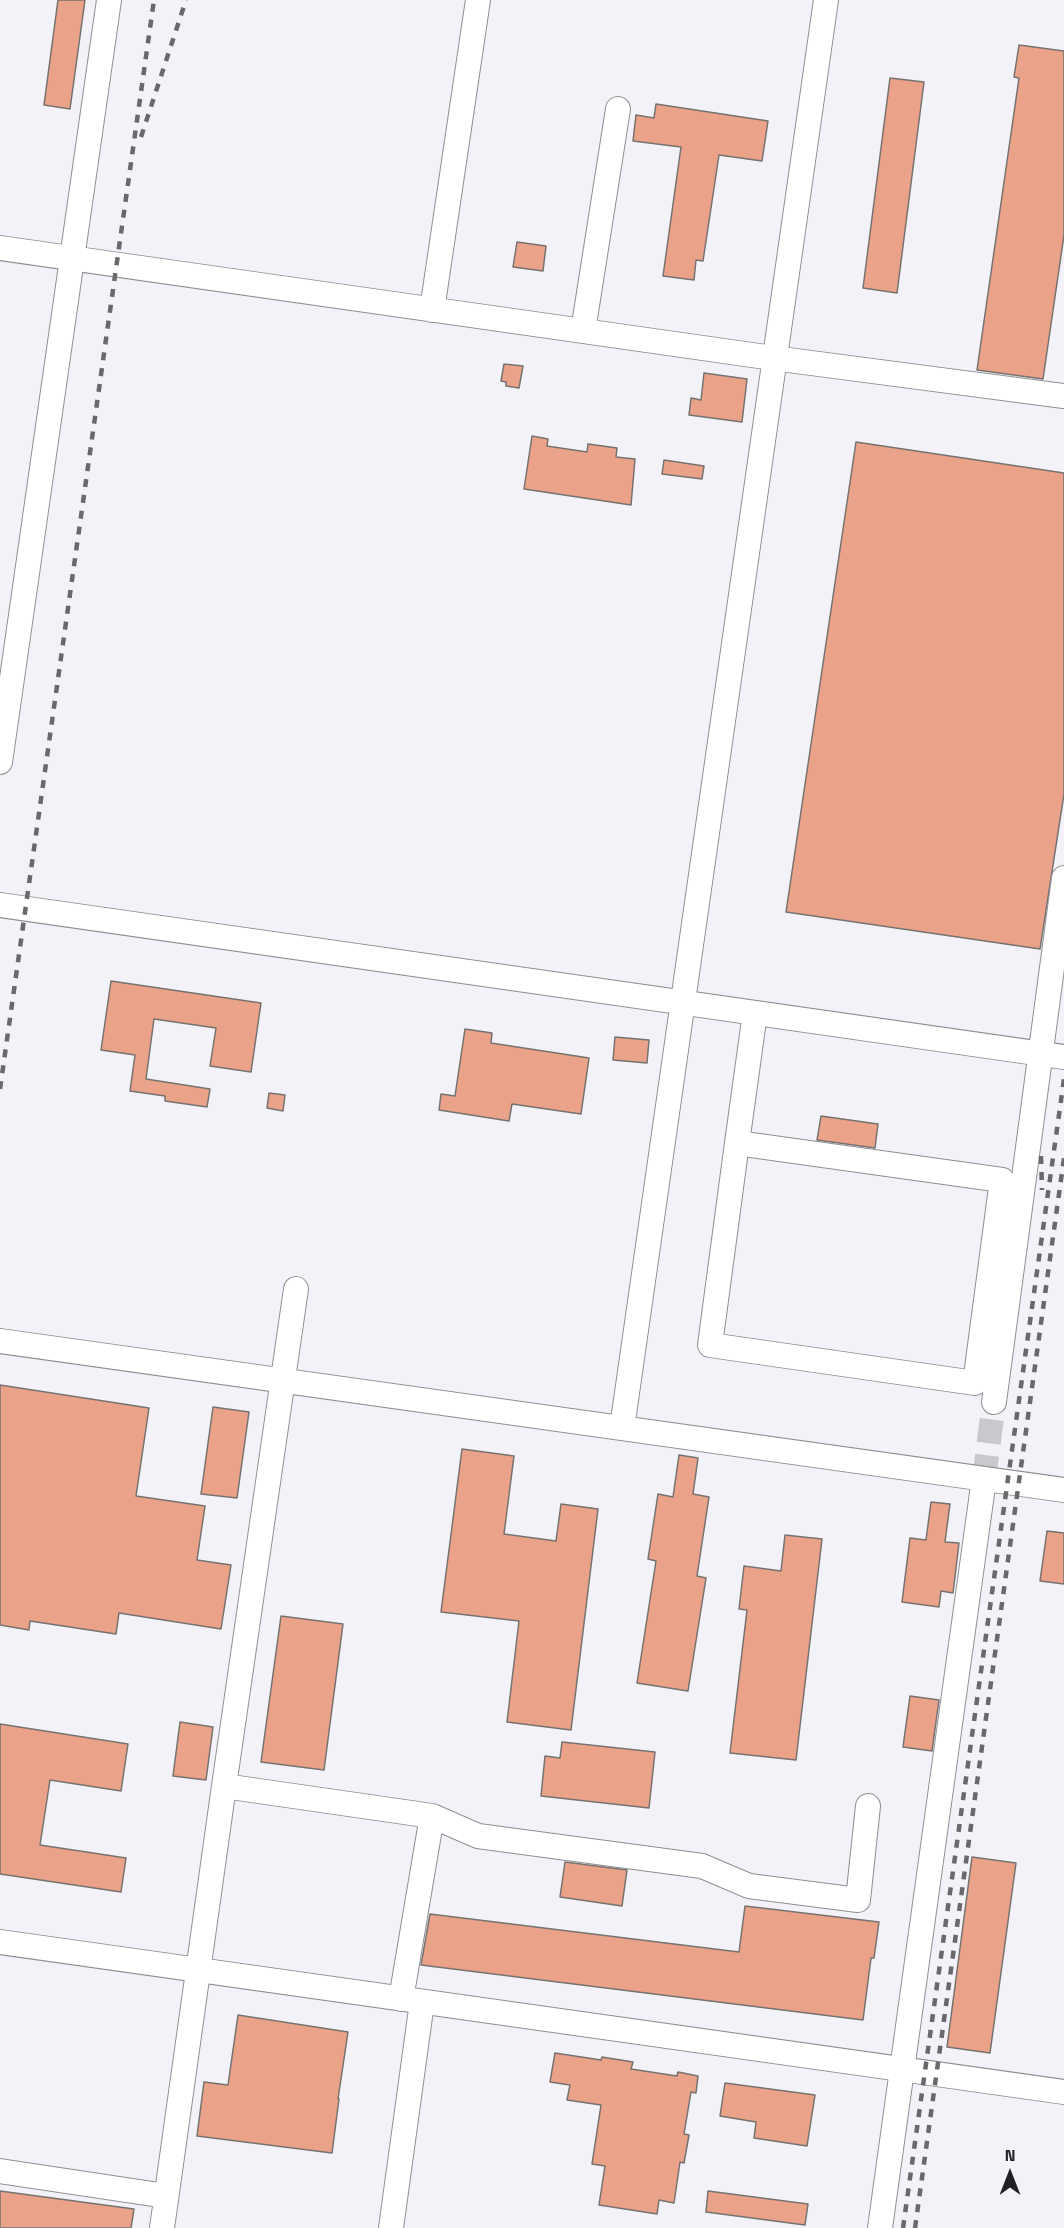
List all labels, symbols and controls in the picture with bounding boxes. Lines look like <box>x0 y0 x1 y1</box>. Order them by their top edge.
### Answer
north arrow <box>980 2144 1040 2204</box>
text: N <box>1005 2145 1015 2166</box>

